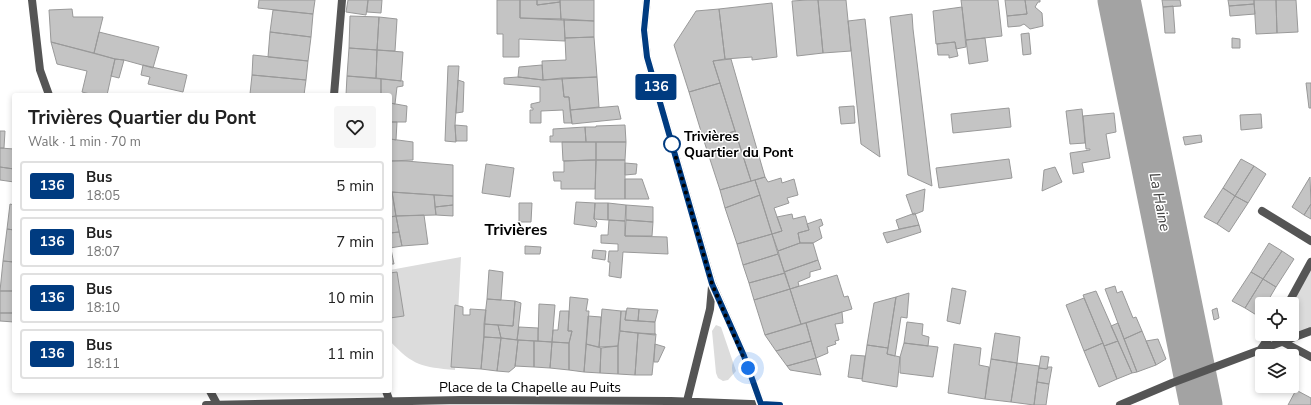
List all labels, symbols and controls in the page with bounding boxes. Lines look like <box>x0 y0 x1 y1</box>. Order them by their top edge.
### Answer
line badge: 136 <box>633 74 679 100</box>
text: 136 <box>643 77 669 96</box>
text: Trivières Quartier du Pont <box>28 105 256 131</box>
button: heart <box>334 106 376 148</box>
place label: Trivières Quartier du Pont <box>684 127 794 162</box>
text: Walk · 1 min · 70 m <box>28 133 141 151</box>
marker: Trivières Quartier du Pont <box>663 135 681 153</box>
text: Bus <box>86 167 112 187</box>
water label: La Haine <box>1145 171 1175 233</box>
text: 136 <box>39 176 65 195</box>
text: 5 min <box>336 176 374 196</box>
text: 18:05 <box>86 187 120 205</box>
district label: Trivières <box>485 219 548 241</box>
text: Bus <box>86 223 112 243</box>
text: 136 <box>39 232 65 251</box>
text: 7 min <box>336 232 374 252</box>
text: 18:07 <box>86 243 120 261</box>
text: Bus <box>86 279 112 299</box>
text: 136 <box>39 288 65 307</box>
text: 10 min <box>327 288 374 308</box>
map controls <box>1255 297 1299 393</box>
button: locate <box>1255 297 1299 341</box>
text: 18:10 <box>86 299 120 317</box>
text: Bus <box>86 335 112 355</box>
text: 136 <box>39 344 65 363</box>
text: 11 min <box>327 344 374 364</box>
button: layers <box>1255 349 1299 393</box>
text: 18:11 <box>86 355 120 373</box>
your location <box>738 358 758 378</box>
street label: Place de la Chapelle au Puits <box>439 378 621 397</box>

